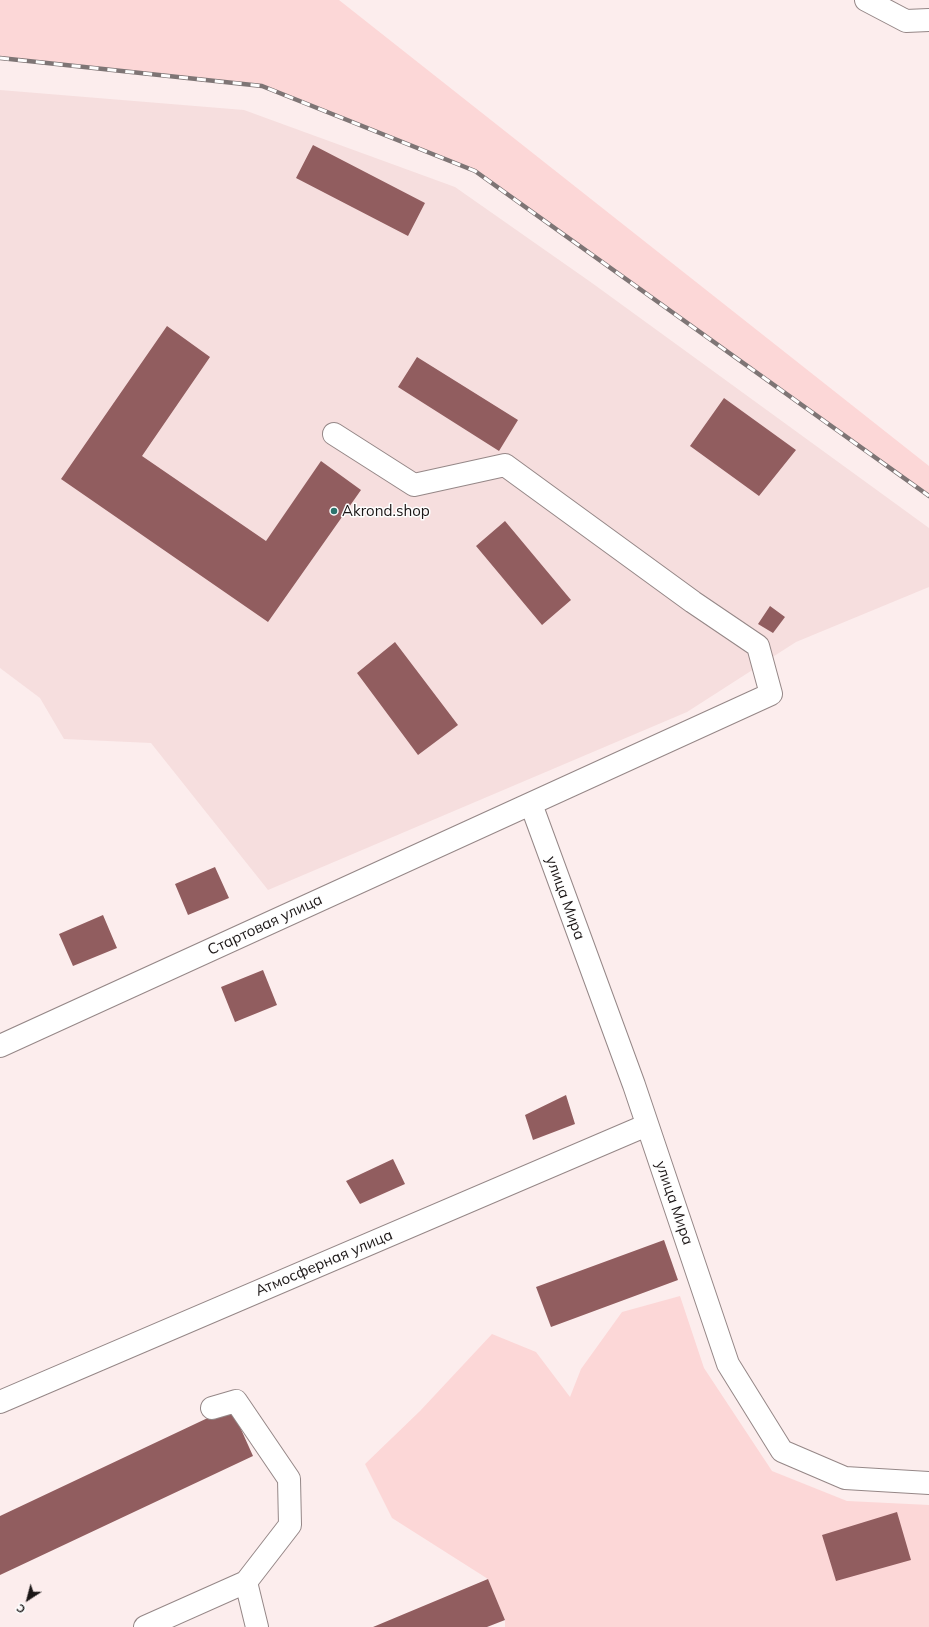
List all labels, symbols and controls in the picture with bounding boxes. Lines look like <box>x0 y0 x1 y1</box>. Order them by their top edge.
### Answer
place label: Akrond.shop <box>342 502 430 520</box>
marker: Akrond.shop <box>329 506 339 516</box>
street label: улица Мира <box>542 854 588 942</box>
street label: Стартовая улица <box>205 891 325 959</box>
street label: улица Мира <box>651 1159 697 1247</box>
street label: Атмосферная улица <box>253 1226 395 1300</box>
north arrow <box>8 1579 48 1619</box>
text: С <box>14 1601 28 1617</box>

